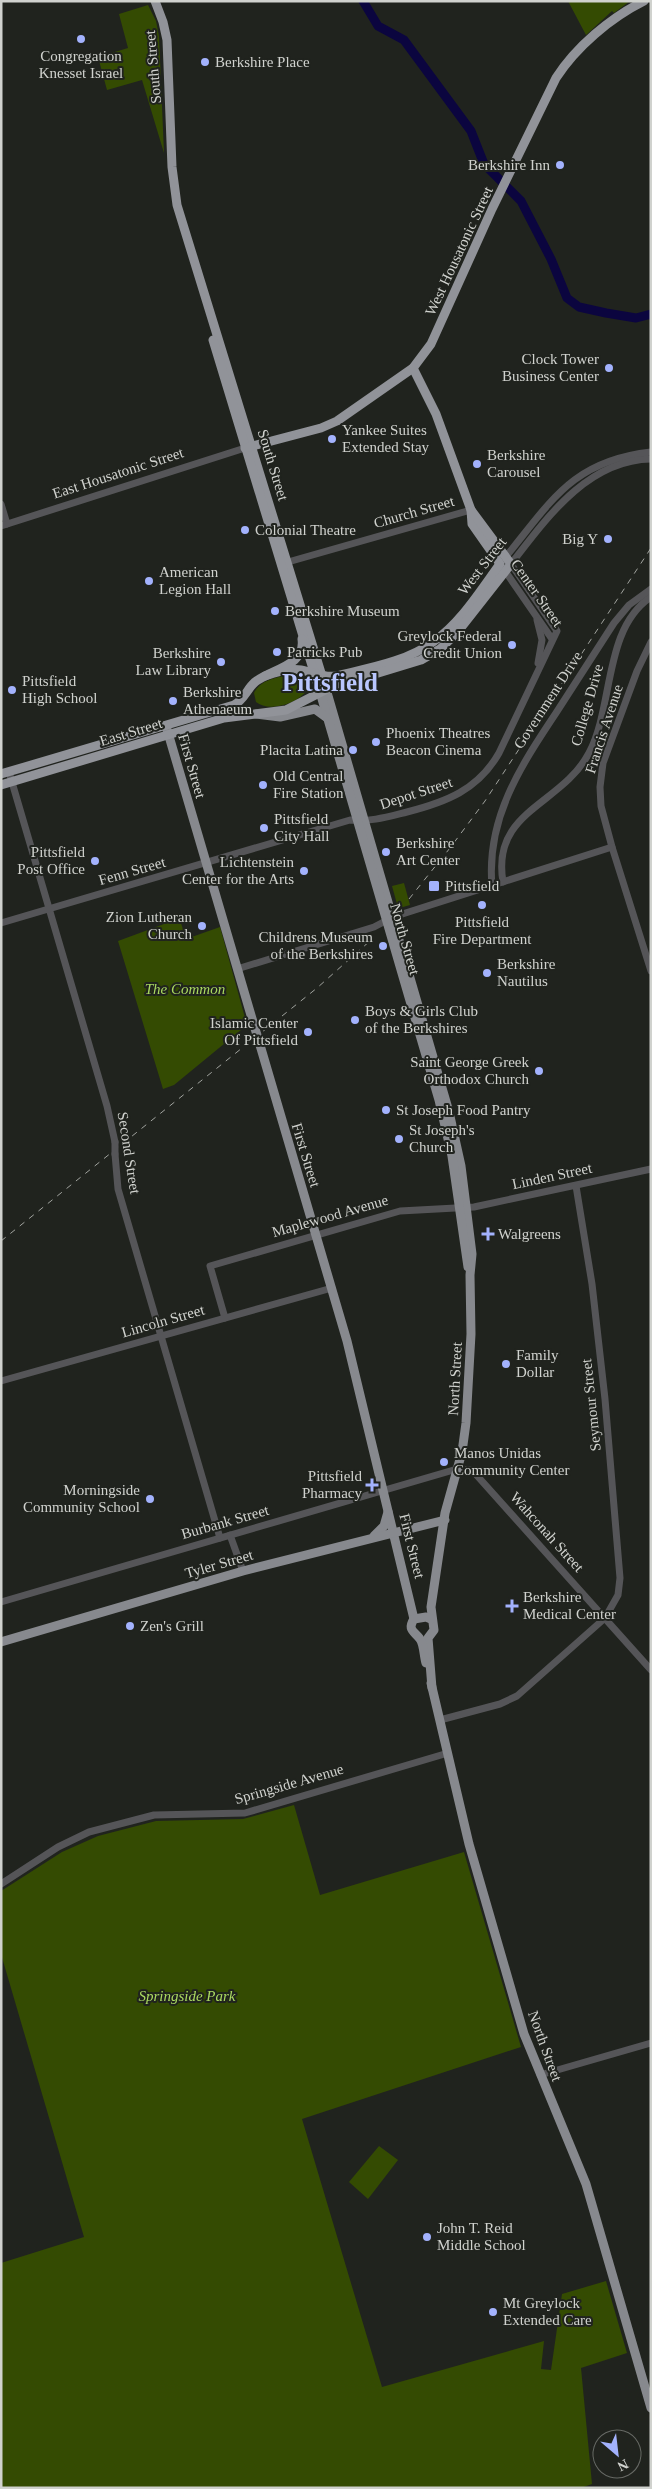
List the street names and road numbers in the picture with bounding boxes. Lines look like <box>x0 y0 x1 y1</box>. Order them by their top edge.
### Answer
street label: South Street <box>142 29 164 104</box>
street label: West Housatonic Street <box>422 183 496 318</box>
street label: South Street <box>255 427 292 503</box>
street label: East Housatonic Street <box>51 444 186 502</box>
street label: Church Street <box>372 493 457 531</box>
street label: West Street <box>455 533 510 598</box>
street label: Center Street <box>508 556 567 631</box>
street label: Government Drive <box>511 648 586 752</box>
street label: College Drive <box>568 662 606 748</box>
street label: Francis Avenue <box>582 682 626 776</box>
street label: East Street <box>98 715 165 749</box>
street label: First Street <box>175 732 209 801</box>
street label: Depot Street <box>378 773 455 812</box>
street label: Fenn Street <box>97 854 168 888</box>
street label: North Street <box>387 901 423 977</box>
street label: Second Street <box>115 1111 144 1196</box>
street label: First Street <box>289 1121 324 1190</box>
street label: Linden Street <box>511 1160 594 1192</box>
street label: Maplewood Avenue <box>270 1192 390 1240</box>
street label: Lincoln Street <box>120 1301 207 1340</box>
street label: North Street <box>445 1341 465 1416</box>
street label: Seymour Street <box>578 1357 604 1452</box>
street label: Wahconah Street <box>507 1489 588 1576</box>
street label: Burbank Street <box>179 1502 271 1542</box>
street label: First Street <box>396 1512 428 1581</box>
street label: Tyler Street <box>183 1546 256 1581</box>
street label: Springside Avenue <box>233 1761 346 1807</box>
street label: North Street <box>525 2009 565 2084</box>

